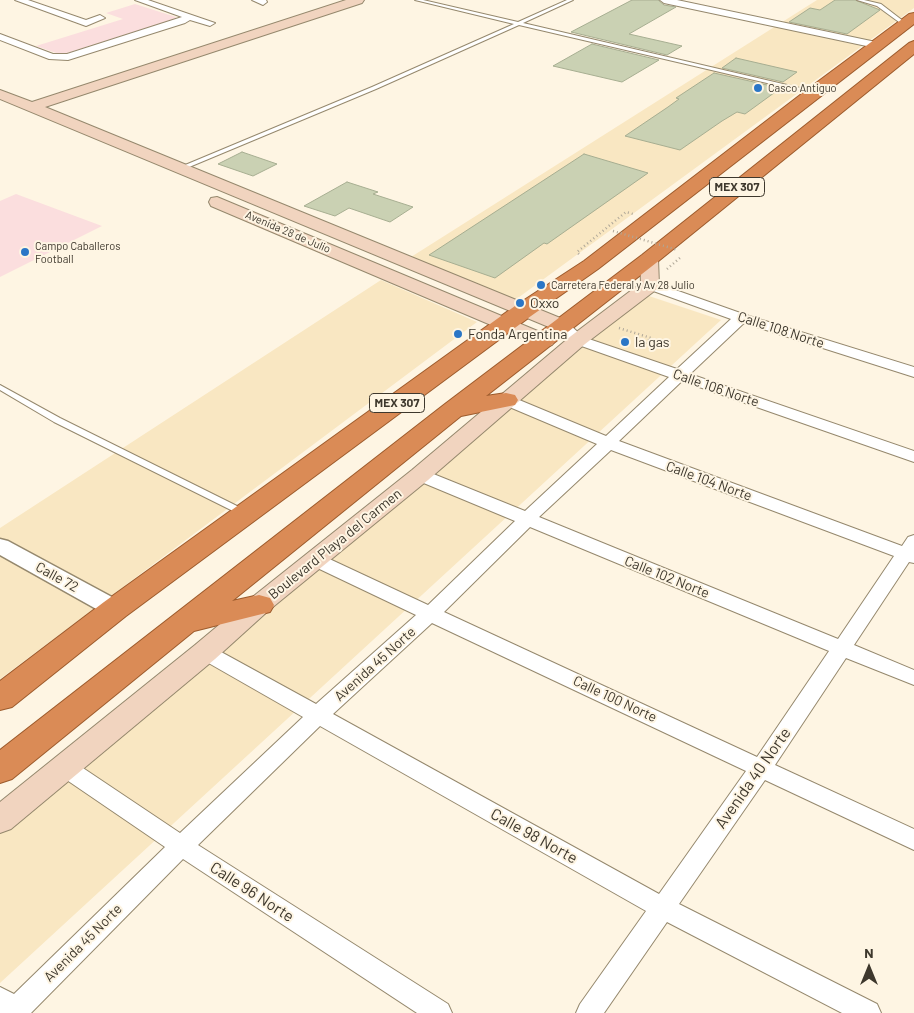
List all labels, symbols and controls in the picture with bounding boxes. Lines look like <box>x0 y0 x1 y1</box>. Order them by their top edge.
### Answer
place label: Casco Antiguo <box>768 81 837 95</box>
marker: Casco Antiguo <box>752 82 764 94</box>
road number: MEX 307 <box>710 178 764 196</box>
street label: Avenida 28 de Julio <box>243 208 333 256</box>
place label: Campo Caballeros Football <box>35 239 121 265</box>
marker: Campo Caballeros Football <box>19 246 31 258</box>
place label: Carretera Federal y Av 28 Julio <box>551 278 695 292</box>
marker: Carretera Federal y Av 28 Julio <box>535 279 547 291</box>
place label: Oxxo <box>530 295 559 311</box>
marker: Oxxo <box>514 297 526 309</box>
street label: Calle 108 Norte <box>736 308 826 352</box>
place label: Fonda Argentina <box>468 326 567 342</box>
marker: Fonda Argentina <box>452 328 464 340</box>
place label: la gas <box>635 334 670 350</box>
marker: la gas <box>619 336 631 348</box>
street label: Calle 106 Norte <box>671 365 761 411</box>
road number: MEX 307 <box>370 393 424 412</box>
street label: Calle 104 Norte <box>664 458 754 504</box>
street label: Boulevard Playa del Carmen <box>265 485 405 603</box>
street label: Calle 102 Norte <box>622 552 712 602</box>
street label: Calle 72 <box>33 558 81 596</box>
street label: Avenida 45 Norte <box>331 623 419 705</box>
street label: Calle 100 Norte <box>570 672 660 726</box>
street label: Avenida 40 Norte <box>711 724 795 832</box>
street label: Calle 98 Norte <box>487 804 581 868</box>
street label: Calle 96 Norte <box>206 858 298 926</box>
street label: Avenida 45 Norte <box>41 901 125 985</box>
north arrow <box>844 943 894 993</box>
text: N <box>864 944 874 961</box>

